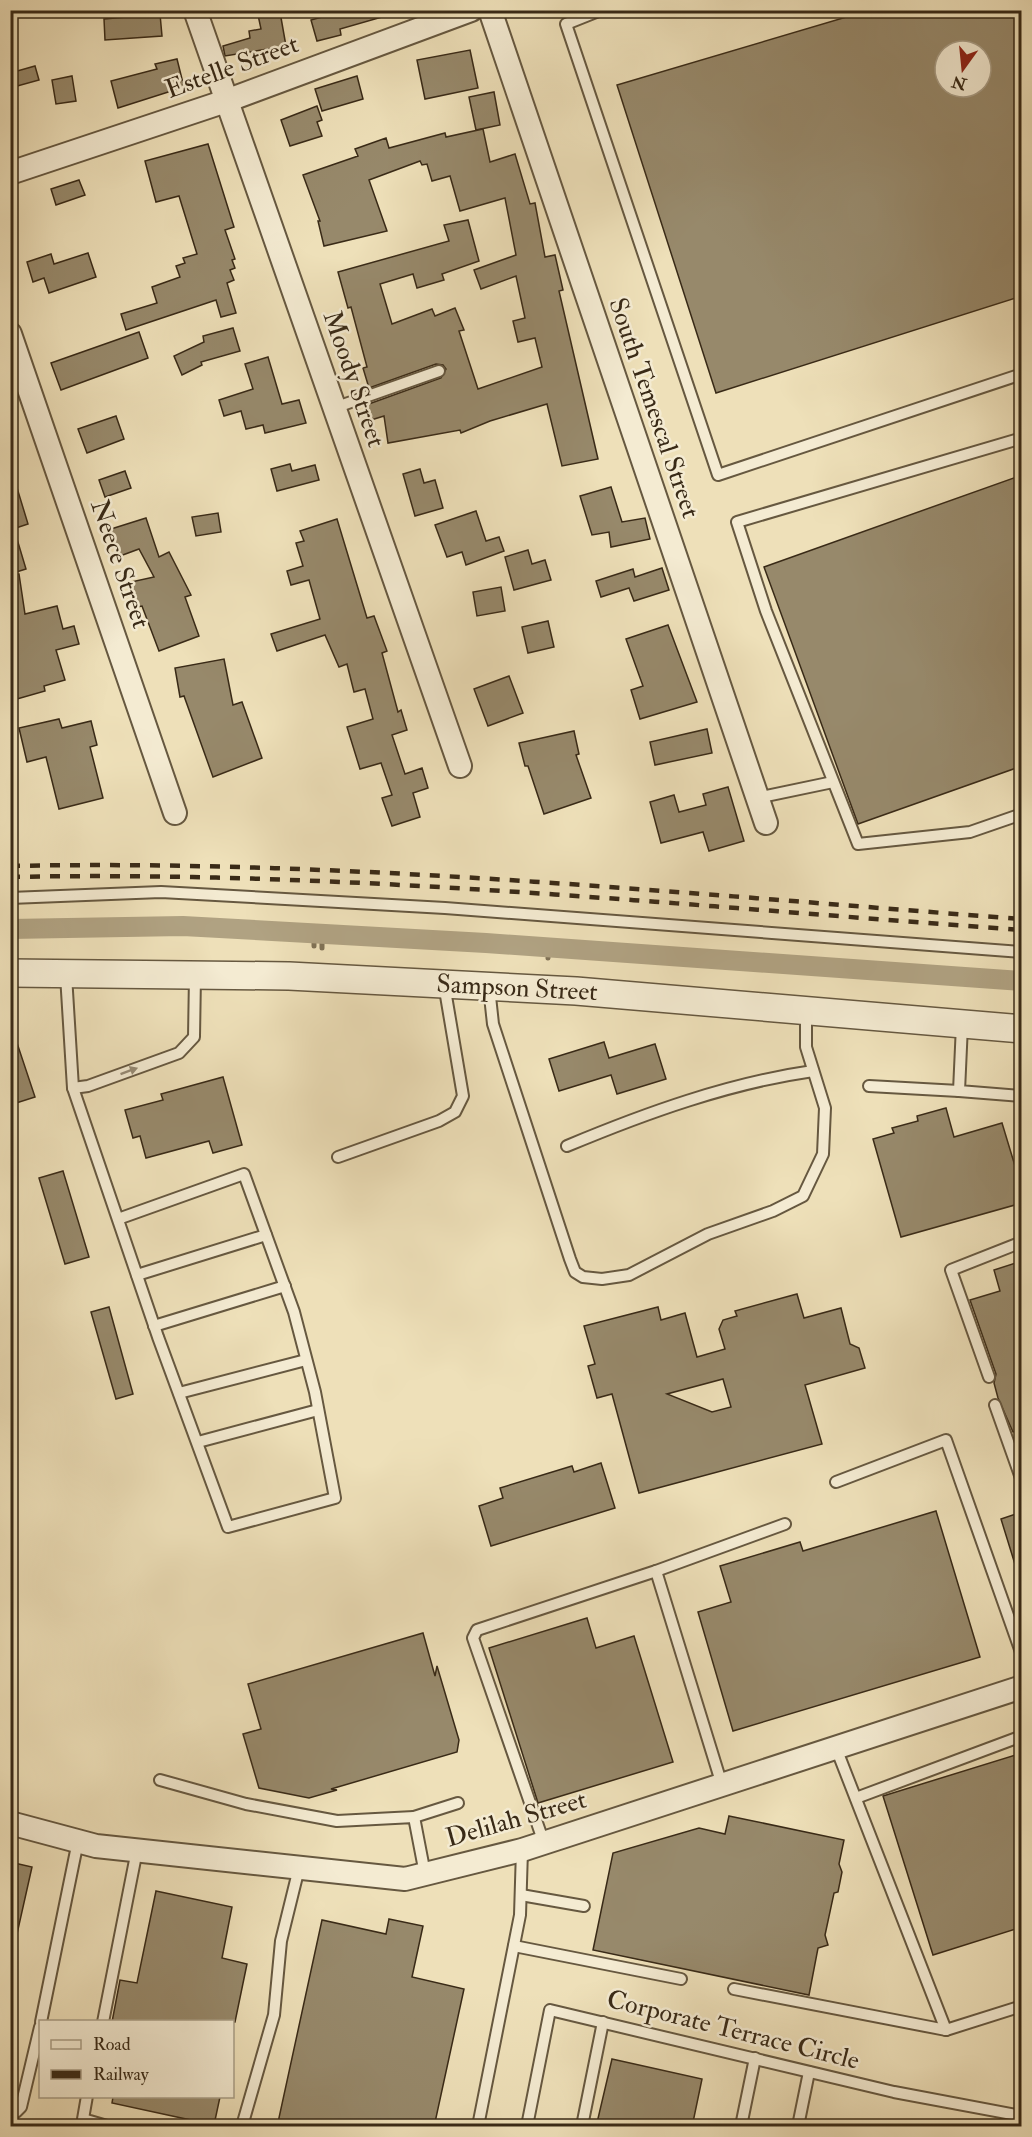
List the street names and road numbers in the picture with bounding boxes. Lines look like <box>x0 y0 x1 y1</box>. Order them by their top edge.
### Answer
street label: Estelle Street <box>161 28 303 106</box>
street label: South Temescal Street <box>601 294 707 522</box>
street label: Moody Street <box>316 307 392 451</box>
street label: Neece Street <box>83 495 157 633</box>
street label: Sampson Street <box>436 968 598 1009</box>
street label: Delilah Street <box>442 1784 590 1854</box>
street label: Corporate Terrace Circle <box>603 1983 863 2078</box>

